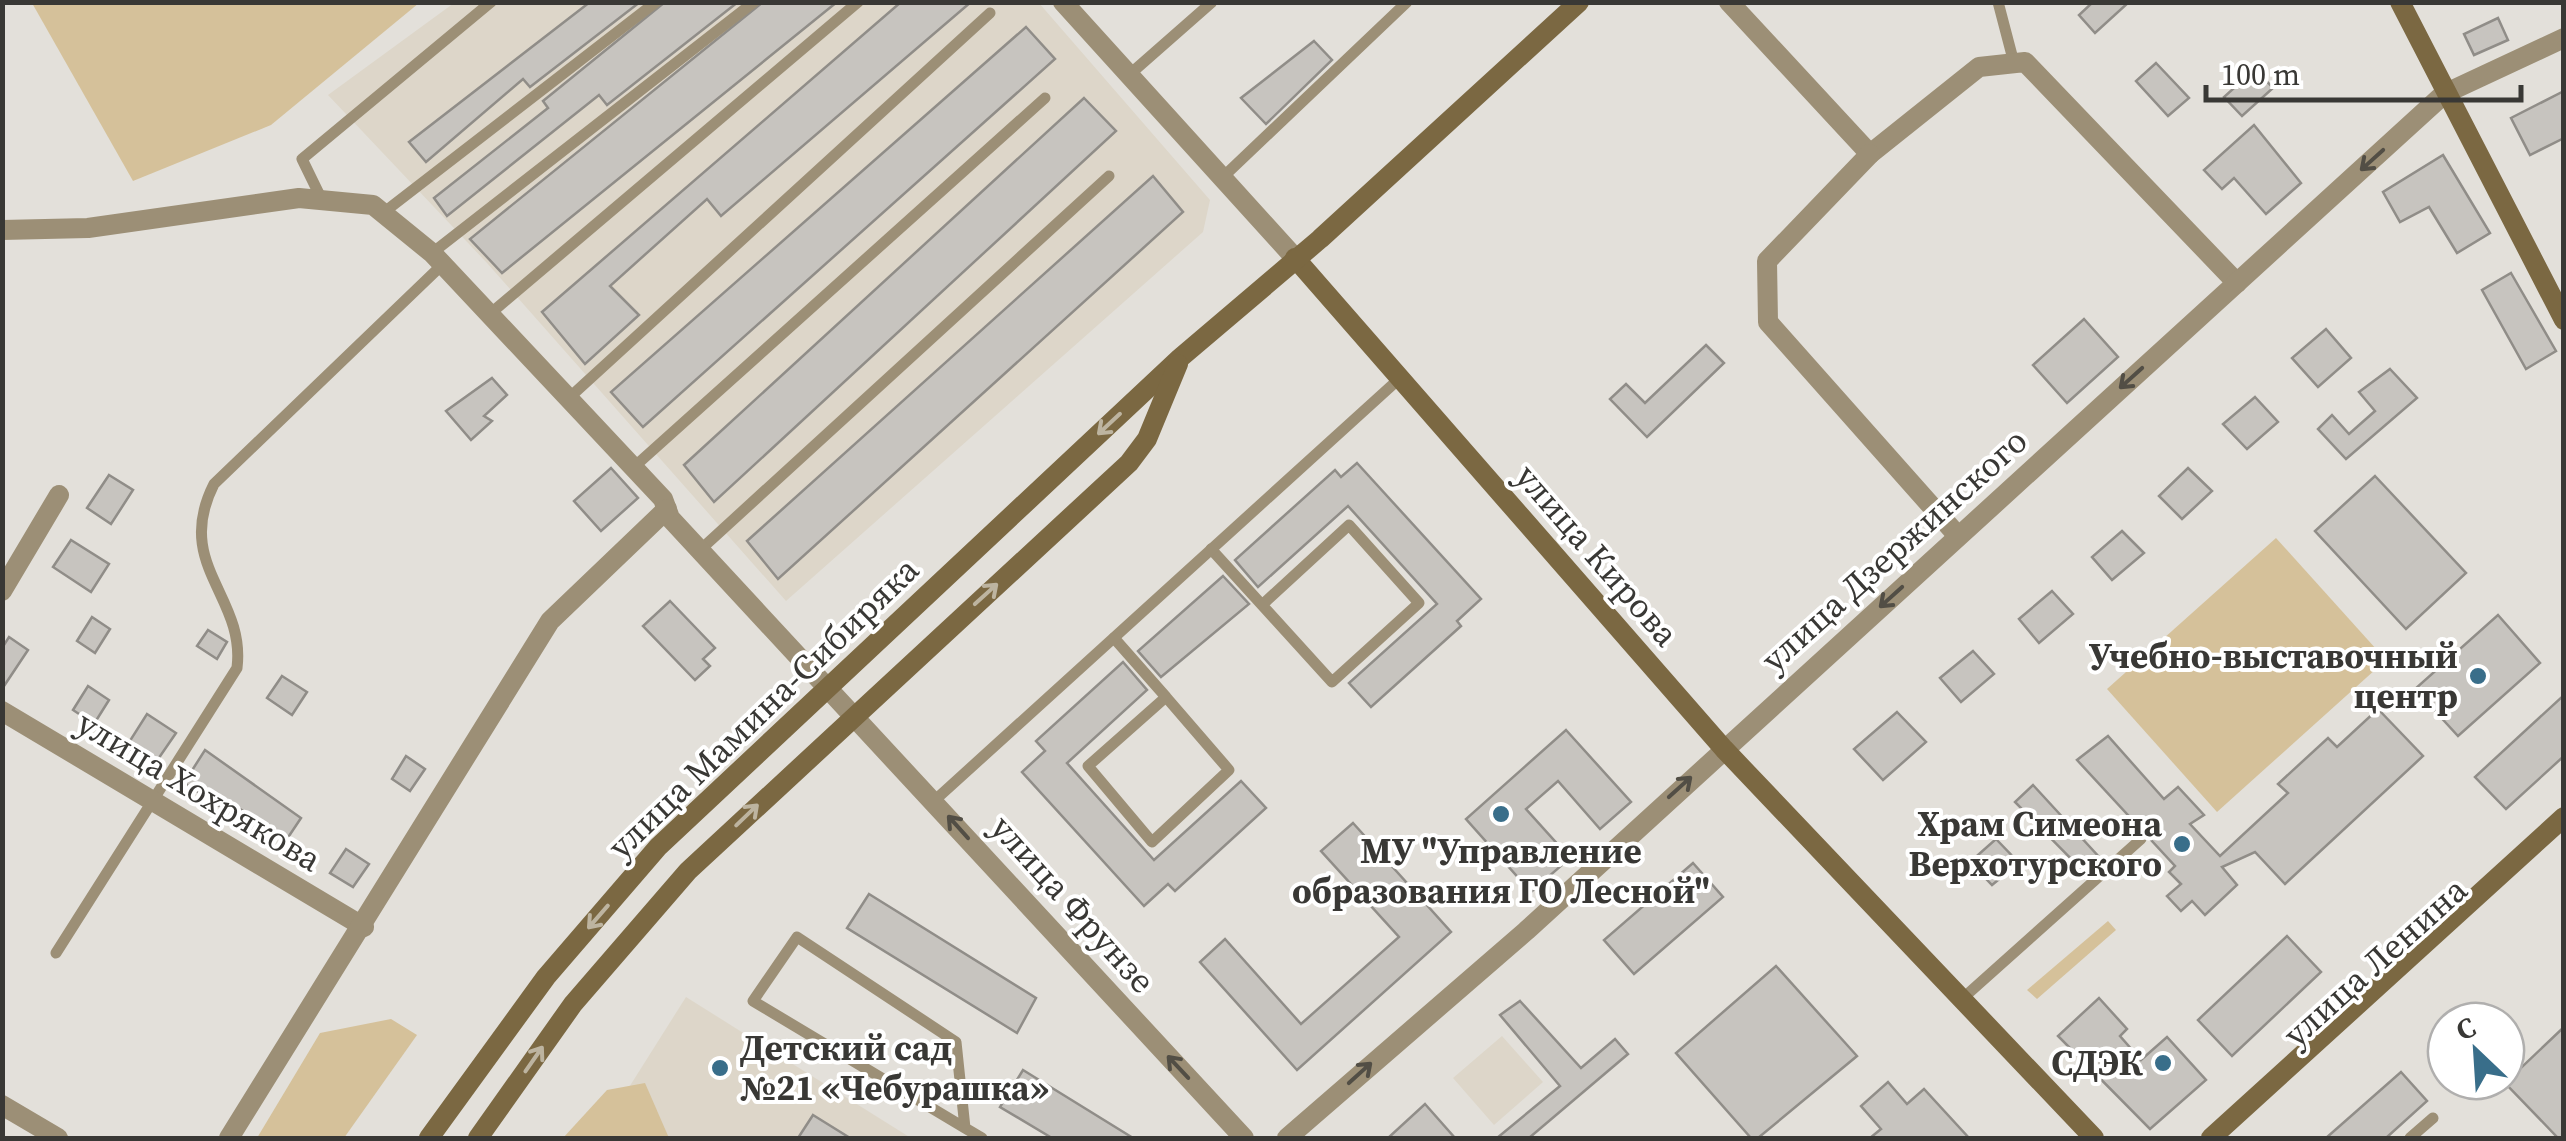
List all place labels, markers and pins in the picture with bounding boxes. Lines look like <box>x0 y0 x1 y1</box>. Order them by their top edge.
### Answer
place label: Учебно-выставочный центр <box>2089 632 2458 720</box>
marker: Учебно-выставочный центр <box>2467 665 2489 687</box>
place label: Храм Симеона Верхотурского <box>1908 800 2162 888</box>
marker: МУ "Управление образования ГО Лесной" <box>1490 803 1512 825</box>
place label: МУ "Управление образования ГО Лесной" <box>1292 827 1710 915</box>
marker: Храм Симеона Верхотурского <box>2171 833 2193 855</box>
place label: Детский сад №21 «Чебурашка» <box>740 1024 1049 1112</box>
place label: СДЭК <box>2051 1039 2144 1087</box>
marker: СДЭК <box>2152 1052 2174 1074</box>
marker: Детский сад №21 «Чебурашка» <box>709 1057 731 1079</box>

